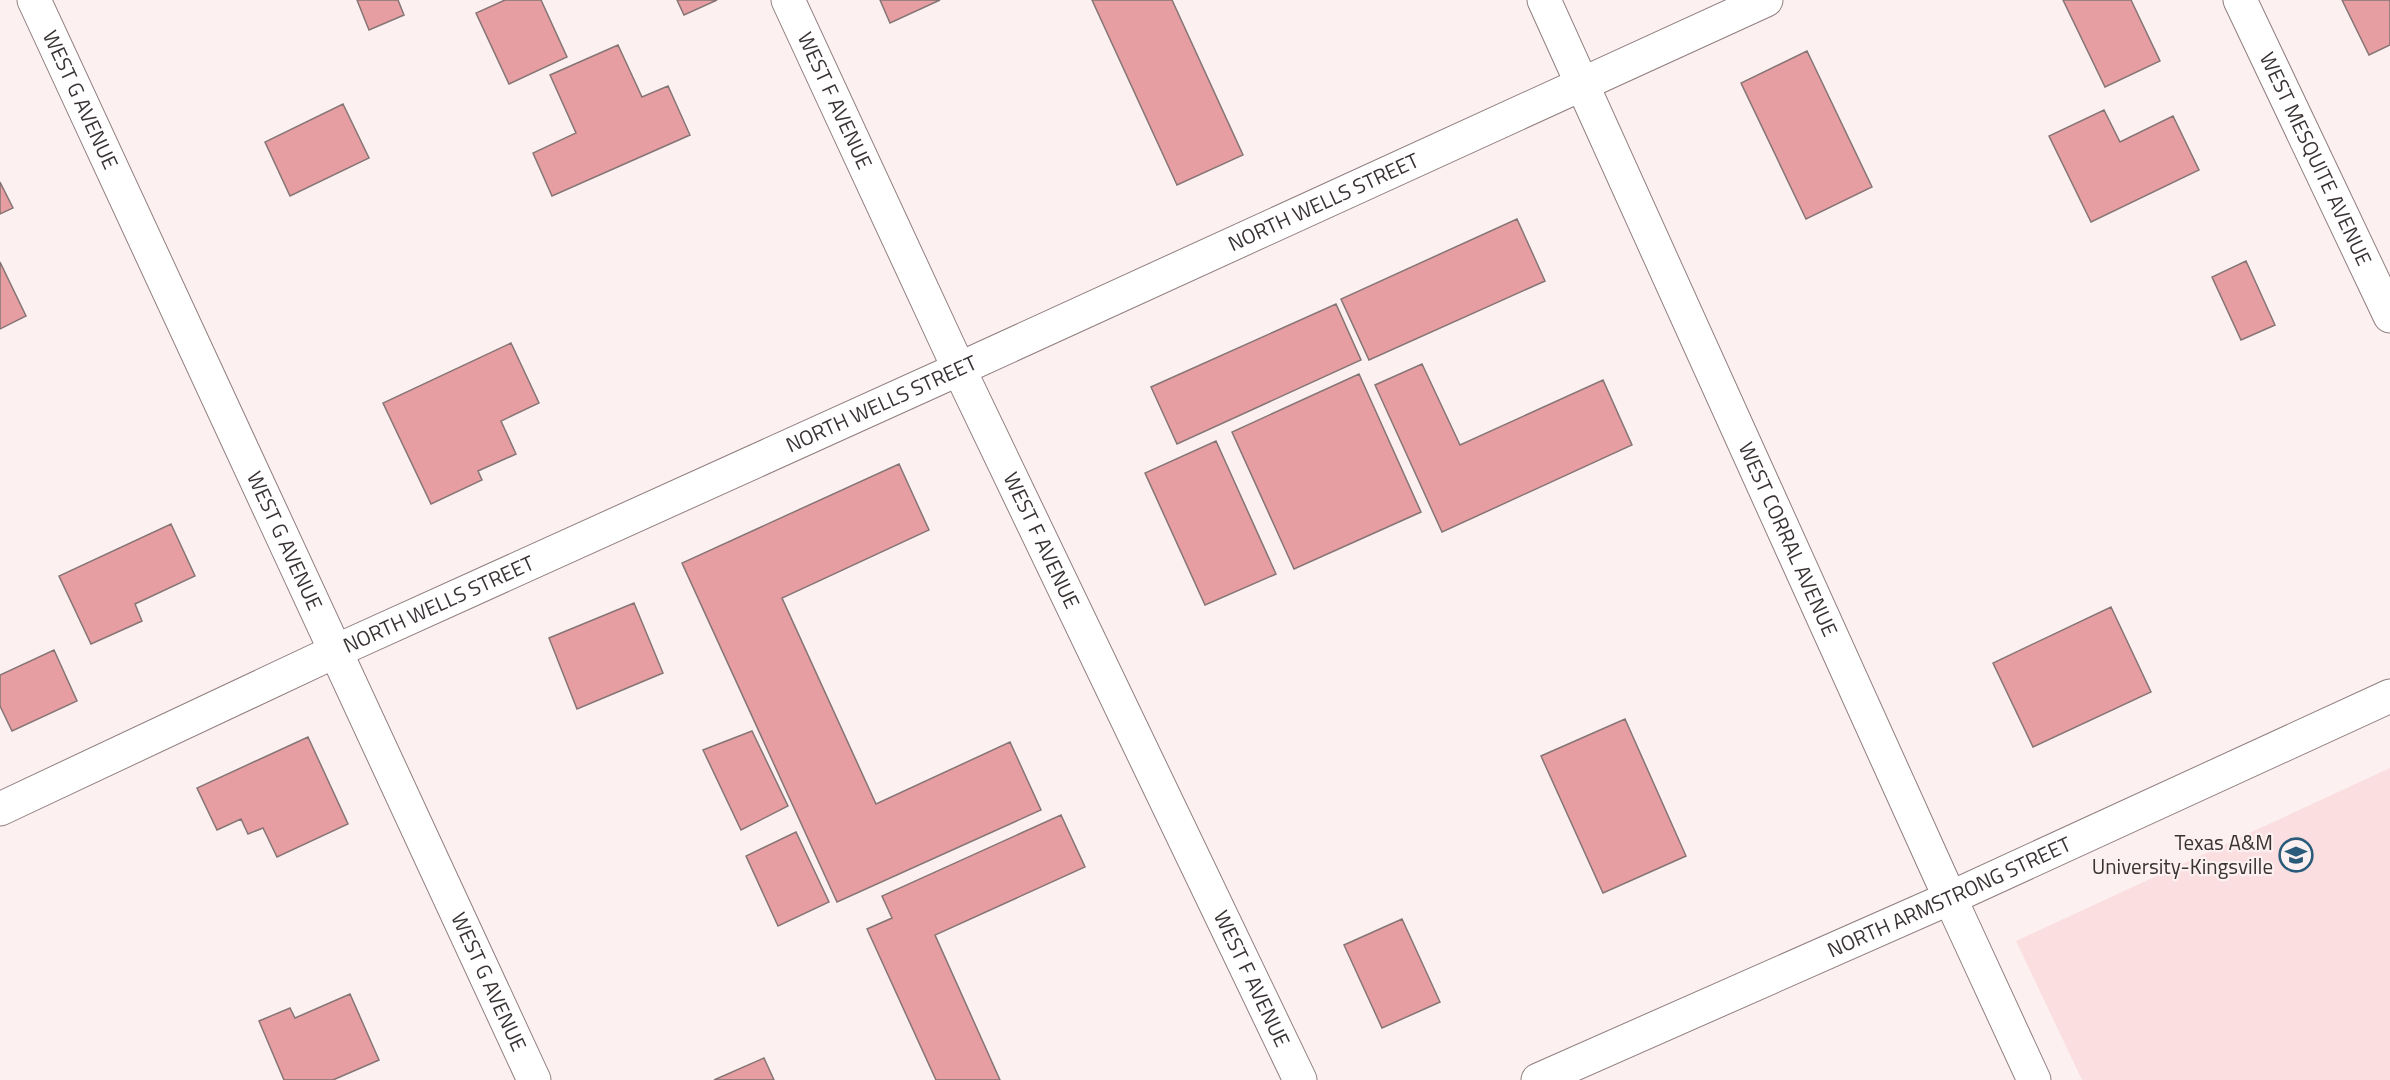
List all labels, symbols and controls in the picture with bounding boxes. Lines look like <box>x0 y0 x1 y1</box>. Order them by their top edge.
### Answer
street label: WEST G AVENUE <box>35 25 127 174</box>
street label: WEST F AVENUE <box>790 26 881 174</box>
street label: WEST MESQUITE AVENUE <box>2252 47 2381 271</box>
street label: NORTH WELLS STREET <box>1222 144 1424 259</box>
street label: NORTH WELLS STREET <box>780 346 982 460</box>
street label: WEST CORRAL AVENUE <box>1731 437 1847 641</box>
street label: WEST G AVENUE <box>239 466 331 615</box>
street label: WEST F AVENUE <box>996 466 1089 614</box>
street label: NORTH WELLS STREET <box>338 546 539 661</box>
place label: Texas A&M University-Kingsville <box>2092 826 2273 882</box>
street label: NORTH ARMSTRONG STREET <box>1822 828 2076 965</box>
school or university icon: Texas A&M University-Kingsville <box>2278 837 2314 873</box>
street label: WEST F AVENUE <box>1206 905 1299 1052</box>
street label: WEST G AVENUE <box>443 907 536 1056</box>

